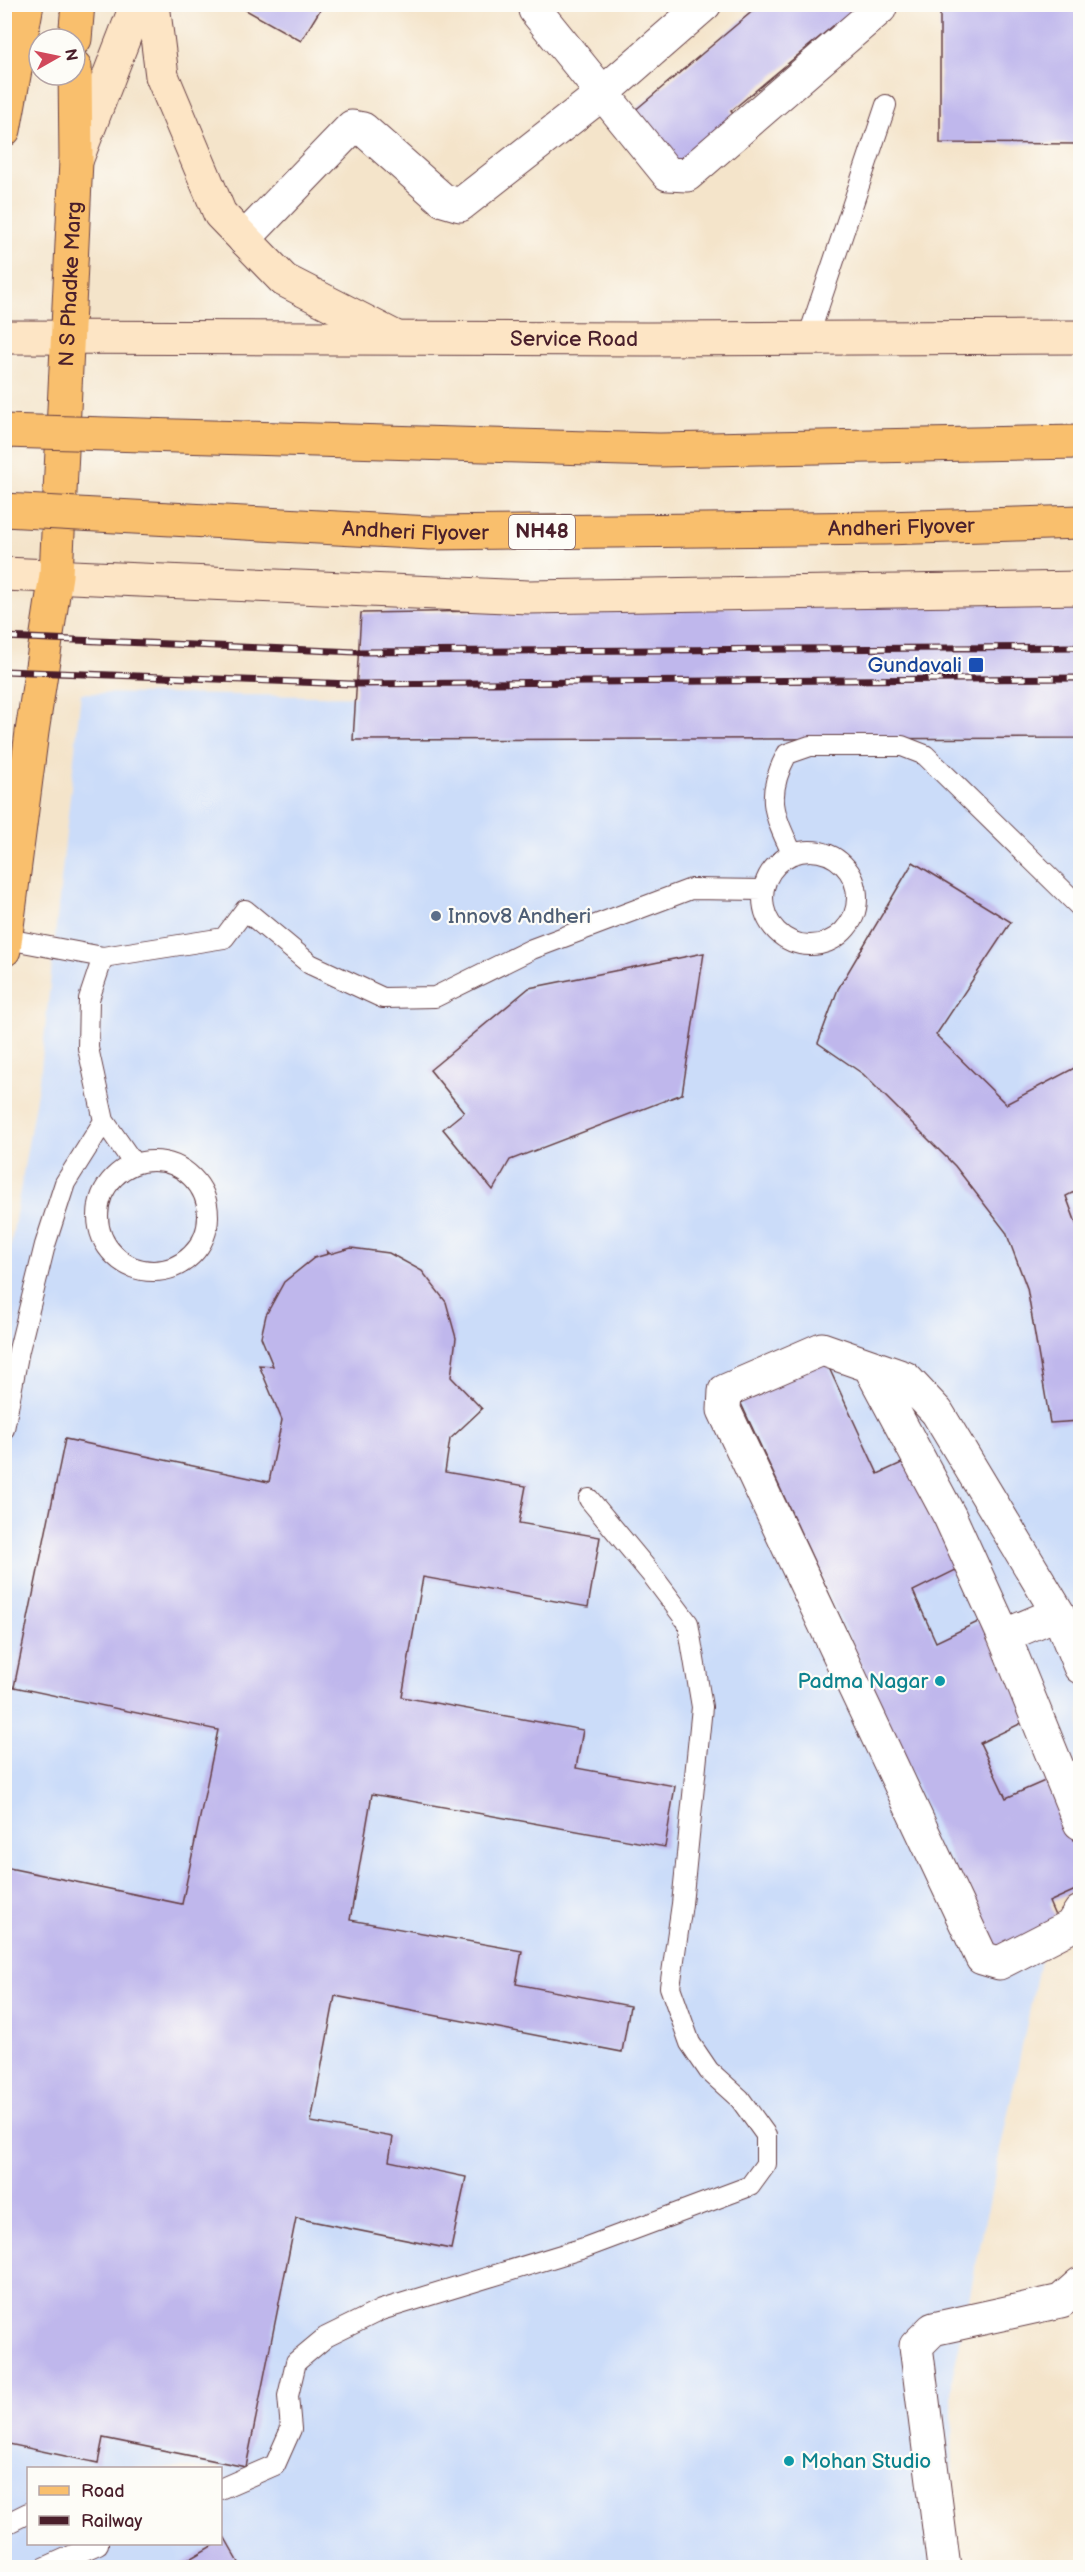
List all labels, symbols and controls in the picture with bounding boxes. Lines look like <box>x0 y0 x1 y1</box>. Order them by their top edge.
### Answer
north arrow <box>27 27 87 87</box>
text: N <box>60 47 81 62</box>
street label: N S Phadke Marg <box>54 201 87 367</box>
street label: Service Road <box>510 326 638 351</box>
street label: Andheri Flyover <box>828 513 976 541</box>
road number: NH48 <box>509 515 575 549</box>
street label: Andheri Flyover <box>341 516 489 546</box>
place label: Gundavali <box>867 653 962 678</box>
marker: Gundavali <box>967 656 985 674</box>
place label: Innov8 Andheri <box>448 904 591 929</box>
marker: Innov8 Andheri <box>429 909 443 923</box>
place label: Padma Nagar <box>797 1669 928 1694</box>
marker: Padma Nagar <box>933 1674 947 1688</box>
place label: Mohan Studio <box>801 2449 931 2474</box>
marker: Mohan Studio <box>782 2454 796 2468</box>
legend <box>27 2467 222 2545</box>
text: Road <box>81 2481 125 2502</box>
text: Railway <box>81 2511 143 2532</box>

